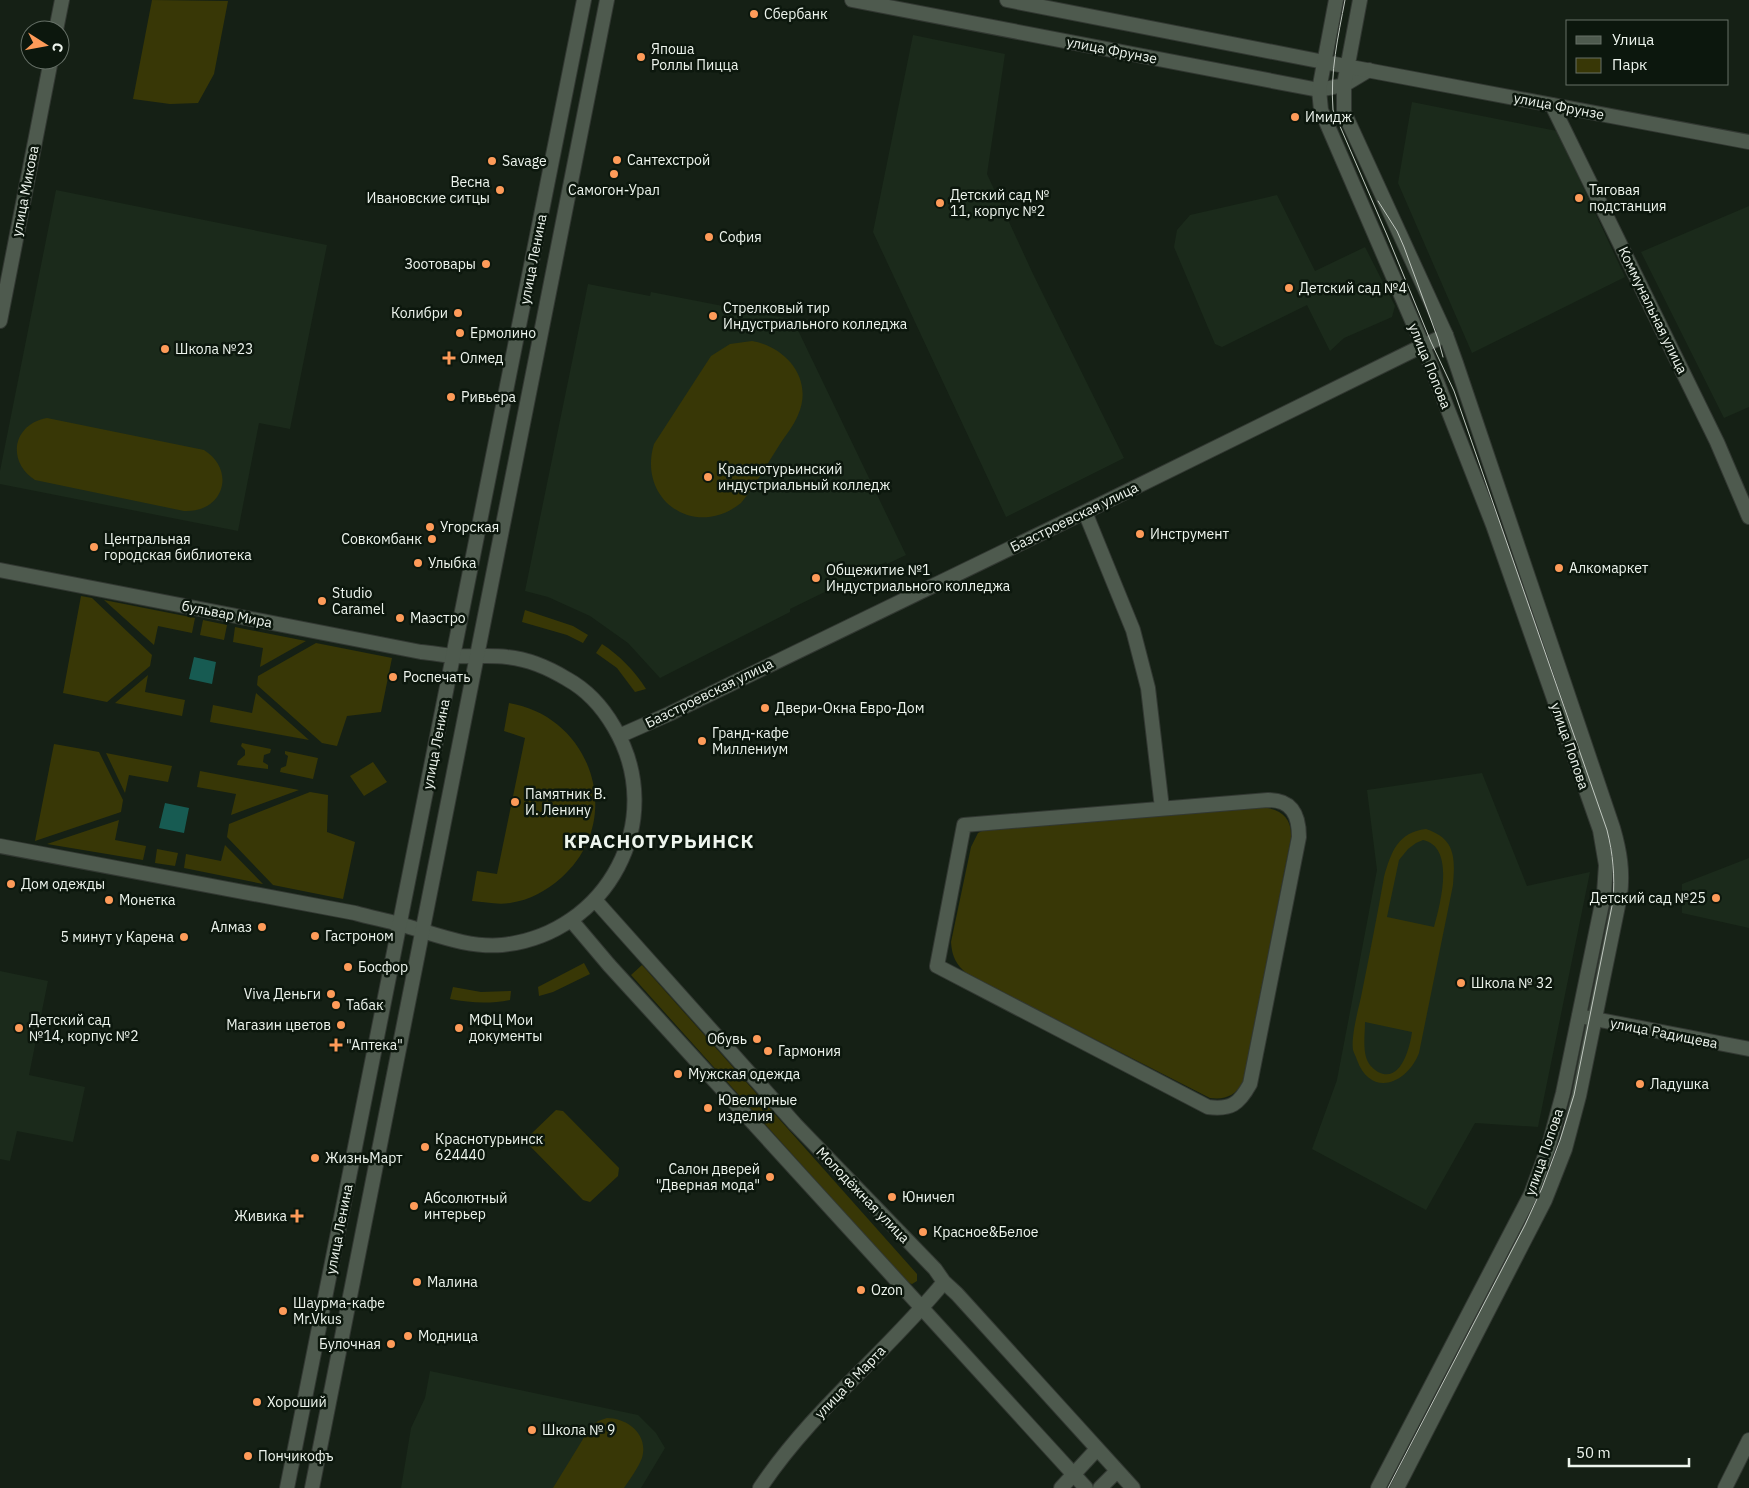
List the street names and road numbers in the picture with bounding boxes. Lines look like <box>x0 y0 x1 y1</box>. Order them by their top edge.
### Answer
street label: улица Фрунзе <box>1065 32 1159 68</box>
street label: улица Фрунзе <box>1512 88 1606 124</box>
street label: улица Микова <box>7 144 43 238</box>
street label: улица Ленина <box>515 212 551 306</box>
street label: Коммунальная улица <box>1614 243 1692 377</box>
street label: улица Попова <box>1405 321 1456 412</box>
street label: Базстроевская улица <box>1007 478 1141 556</box>
street label: бульвар Мира <box>180 596 274 632</box>
street label: Базстроевская улица <box>642 654 776 732</box>
street label: улица Ленина <box>418 697 454 791</box>
street label: улица Попова <box>1547 700 1593 792</box>
street label: улица Радищева <box>1609 1014 1720 1052</box>
street label: улица Попова <box>1521 1106 1567 1198</box>
street label: Молодёжная улица <box>812 1143 914 1247</box>
street label: улица Ленина <box>321 1182 357 1276</box>
street label: улица 8 Марта <box>811 1341 890 1422</box>

